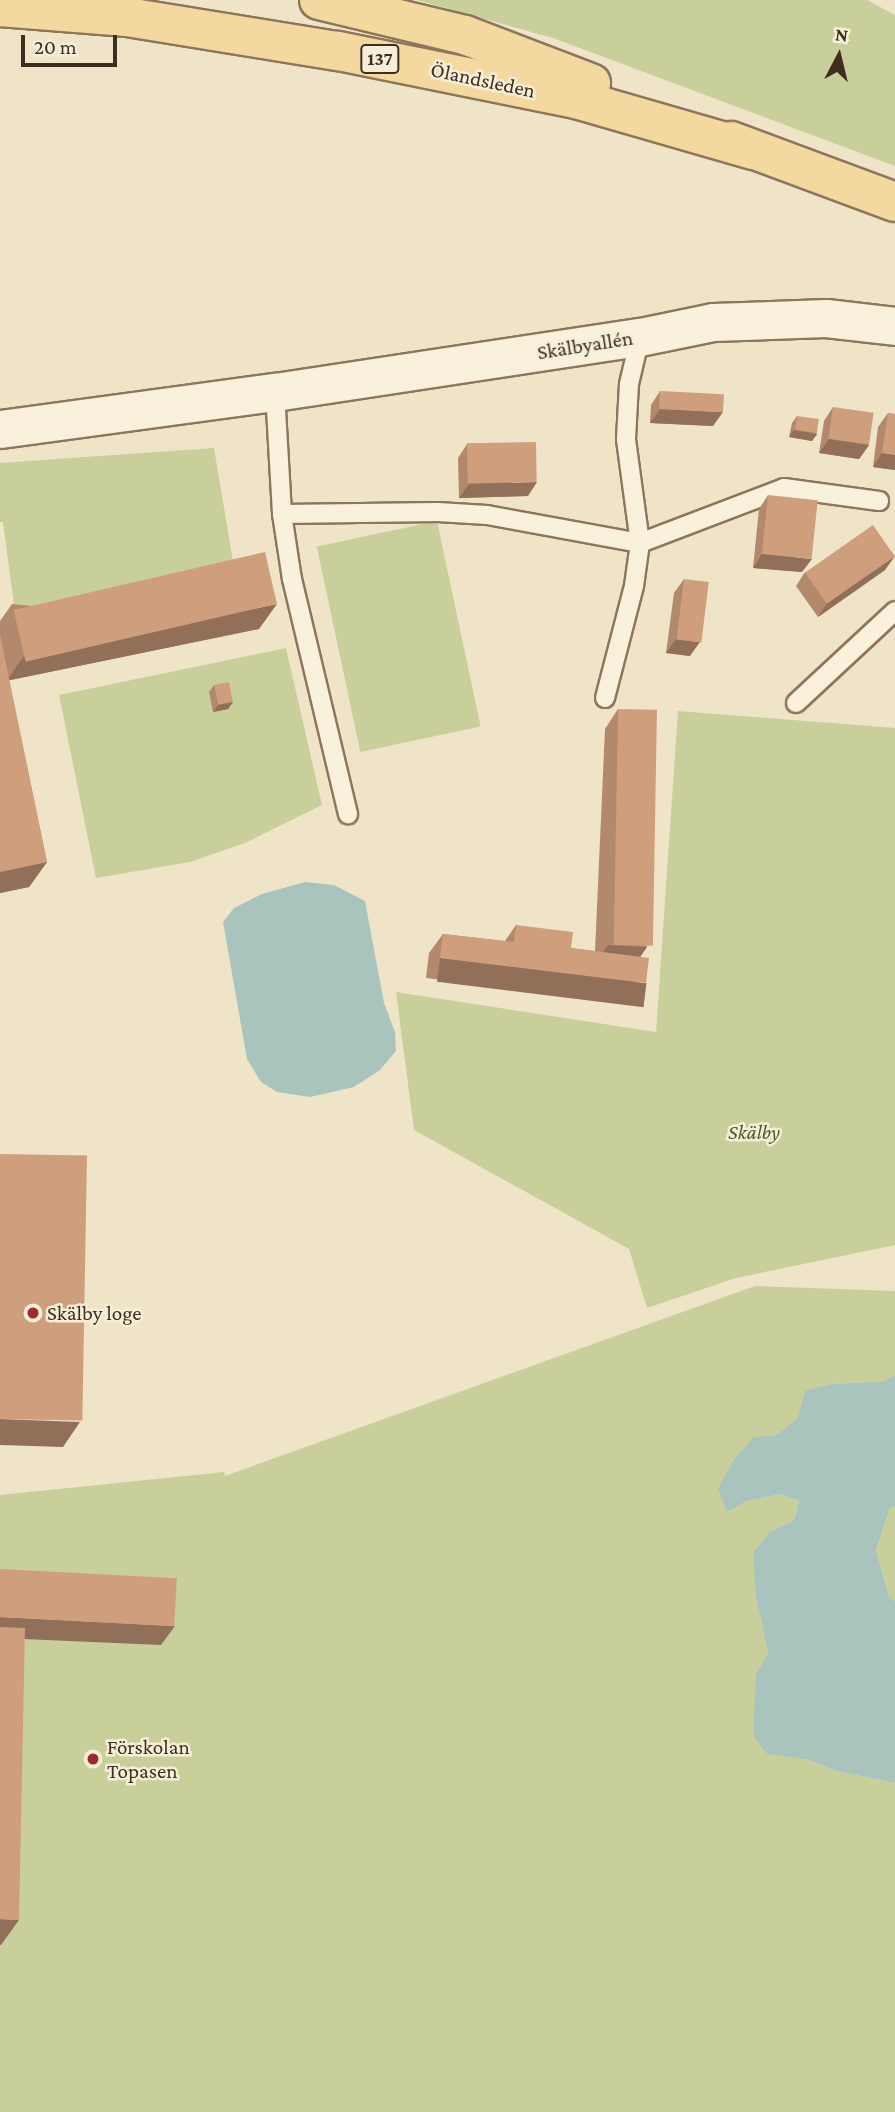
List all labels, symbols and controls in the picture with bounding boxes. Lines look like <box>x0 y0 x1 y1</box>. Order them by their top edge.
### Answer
scale bar <box>24 21 121 65</box>
north arrow <box>804 21 874 91</box>
text: N <box>834 23 849 46</box>
text: 20 m <box>34 35 77 59</box>
road number: 137 <box>359 44 401 74</box>
street label: Ölandsleden <box>428 57 538 103</box>
street label: Skälbyallén <box>535 325 635 365</box>
park label: Skälby <box>728 1119 780 1145</box>
place label: Skälby loge <box>47 1300 142 1326</box>
marker: Skälby loge <box>25 1305 41 1321</box>
place label: Förskolan Topasen <box>107 1734 190 1784</box>
marker: Förskolan Topasen <box>85 1751 101 1767</box>

